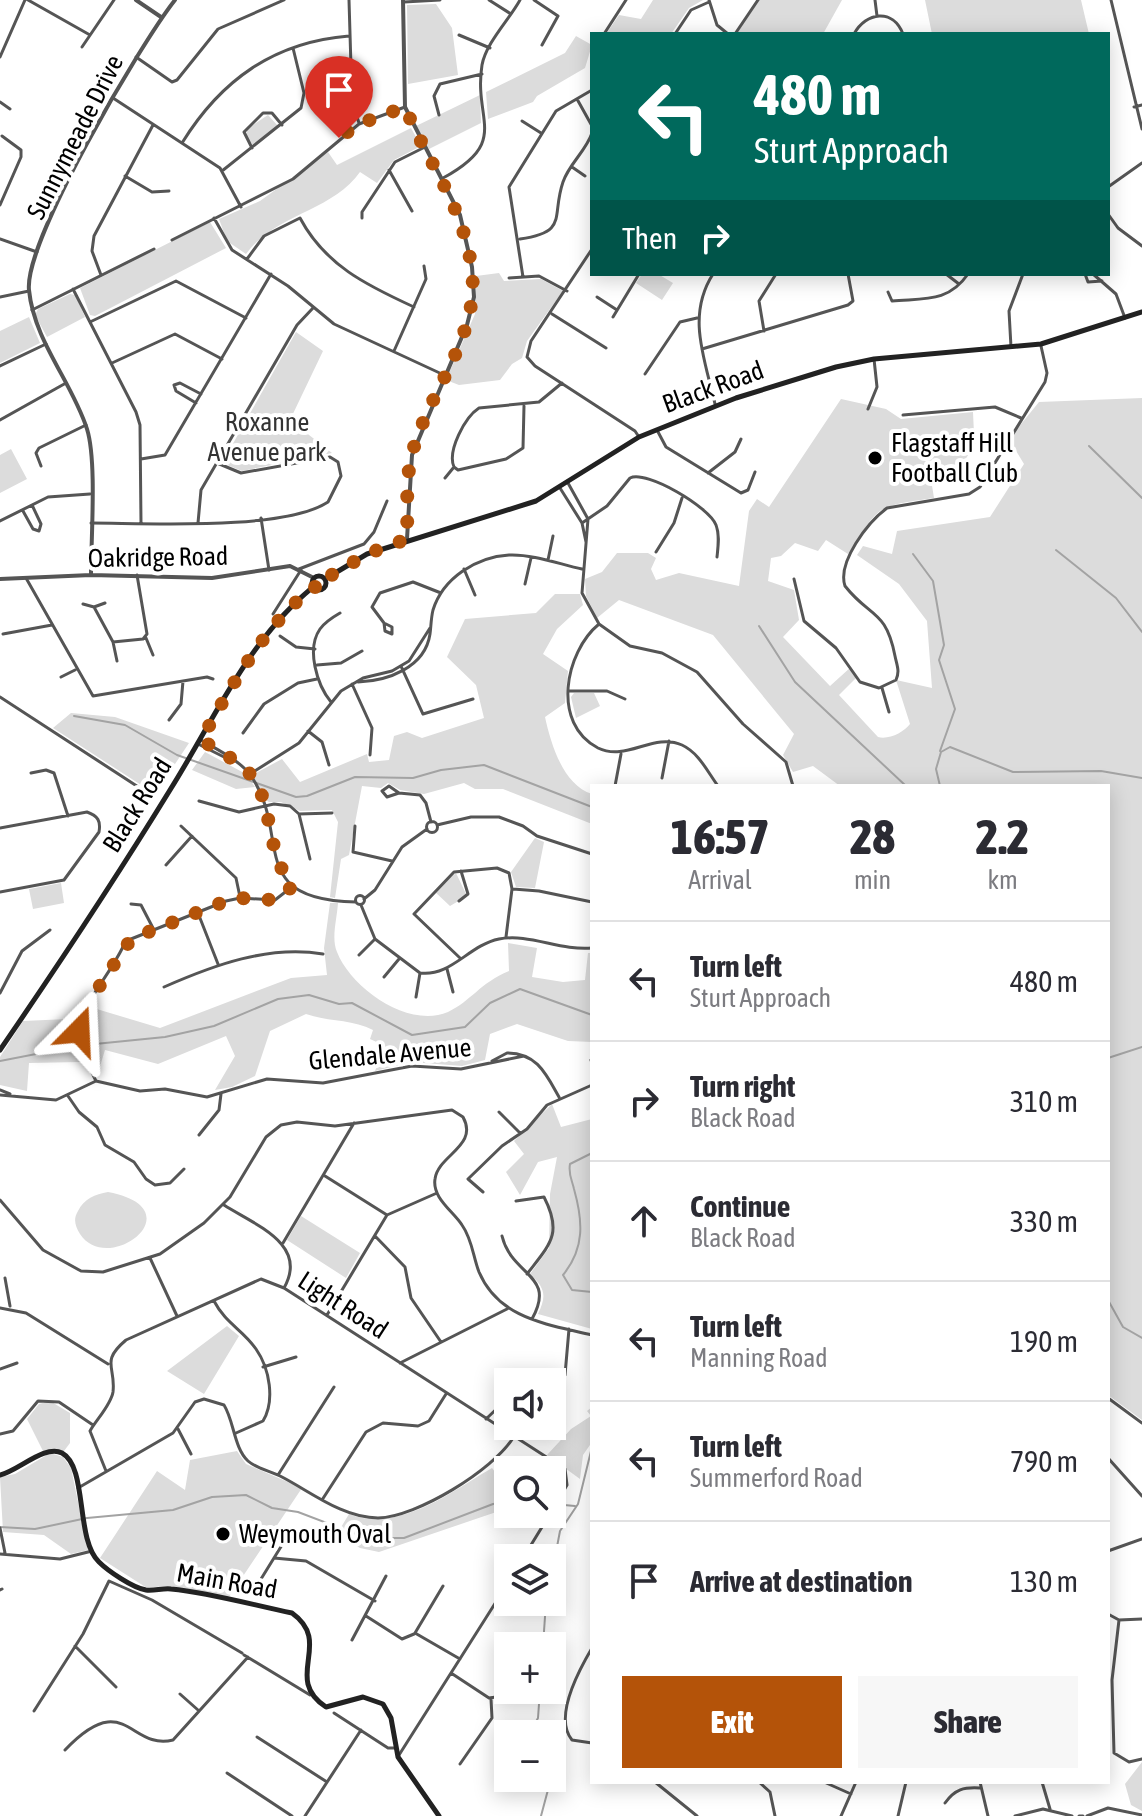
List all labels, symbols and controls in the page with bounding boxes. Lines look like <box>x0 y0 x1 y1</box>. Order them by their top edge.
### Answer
street label: Sunnymeade Drive <box>21 50 129 224</box>
pin <box>305 56 373 138</box>
text: 480 m <box>754 63 881 127</box>
icon: left <box>622 64 726 168</box>
icon: arrive <box>317 68 361 112</box>
text: Sturt Approach <box>754 129 949 171</box>
icon: right <box>693 216 737 260</box>
text: Then <box>622 221 677 255</box>
street label: Black Road <box>658 355 768 419</box>
park label: Roxanne Avenue park <box>207 407 327 467</box>
place label: Flagstaff Hill Football Club <box>891 428 1018 488</box>
marker: Flagstaff Hill Football Club <box>866 449 884 467</box>
street label: Oakridge Road <box>88 541 228 573</box>
street label: Black Road <box>96 752 178 858</box>
text: 16:57 <box>671 809 769 864</box>
text: 28 <box>850 809 895 864</box>
text: 2.2 <box>976 809 1029 864</box>
text: Arrival <box>688 865 752 895</box>
text: min <box>854 865 891 895</box>
text: km <box>987 865 1018 895</box>
text: Turn left <box>690 949 782 983</box>
icon: left <box>622 959 666 1003</box>
text: 480 m <box>1010 964 1078 998</box>
text: Sturt Approach <box>690 983 831 1013</box>
position arrow <box>37 989 121 1073</box>
street label: Glendale Avenue <box>307 1032 473 1076</box>
text: Turn right <box>690 1069 796 1103</box>
icon: right <box>622 1079 666 1123</box>
text: 310 m <box>1010 1084 1078 1118</box>
text: Black Road <box>690 1103 796 1133</box>
text: Continue <box>690 1189 790 1223</box>
icon: ahead <box>622 1199 666 1243</box>
text: 330 m <box>1010 1204 1078 1238</box>
text: Black Road <box>690 1223 796 1253</box>
street label: Light Road <box>293 1265 393 1345</box>
text: Turn left <box>690 1309 782 1343</box>
icon: left <box>622 1319 666 1363</box>
text: 190 m <box>1010 1324 1078 1358</box>
text: Manning Road <box>690 1343 828 1373</box>
map controls <box>494 1368 566 1792</box>
button: sound <box>494 1368 566 1440</box>
text: Turn left <box>690 1429 782 1463</box>
icon: left <box>622 1439 666 1483</box>
text: 790 m <box>1010 1444 1078 1478</box>
button: search <box>494 1456 566 1528</box>
text: Summerford Road <box>690 1463 863 1493</box>
place label: Weymouth Oval <box>239 1519 391 1549</box>
marker: Weymouth Oval <box>214 1525 232 1543</box>
button: layers <box>494 1544 566 1616</box>
street label: Main Road <box>175 1557 279 1605</box>
icon: arrive <box>622 1559 666 1603</box>
text: Arrive at destination <box>690 1564 912 1598</box>
text: 130 m <box>1010 1564 1078 1598</box>
button: + <box>494 1632 566 1704</box>
button: Exit <box>622 1676 842 1768</box>
button: Share <box>858 1676 1078 1768</box>
button: − <box>494 1720 566 1792</box>

